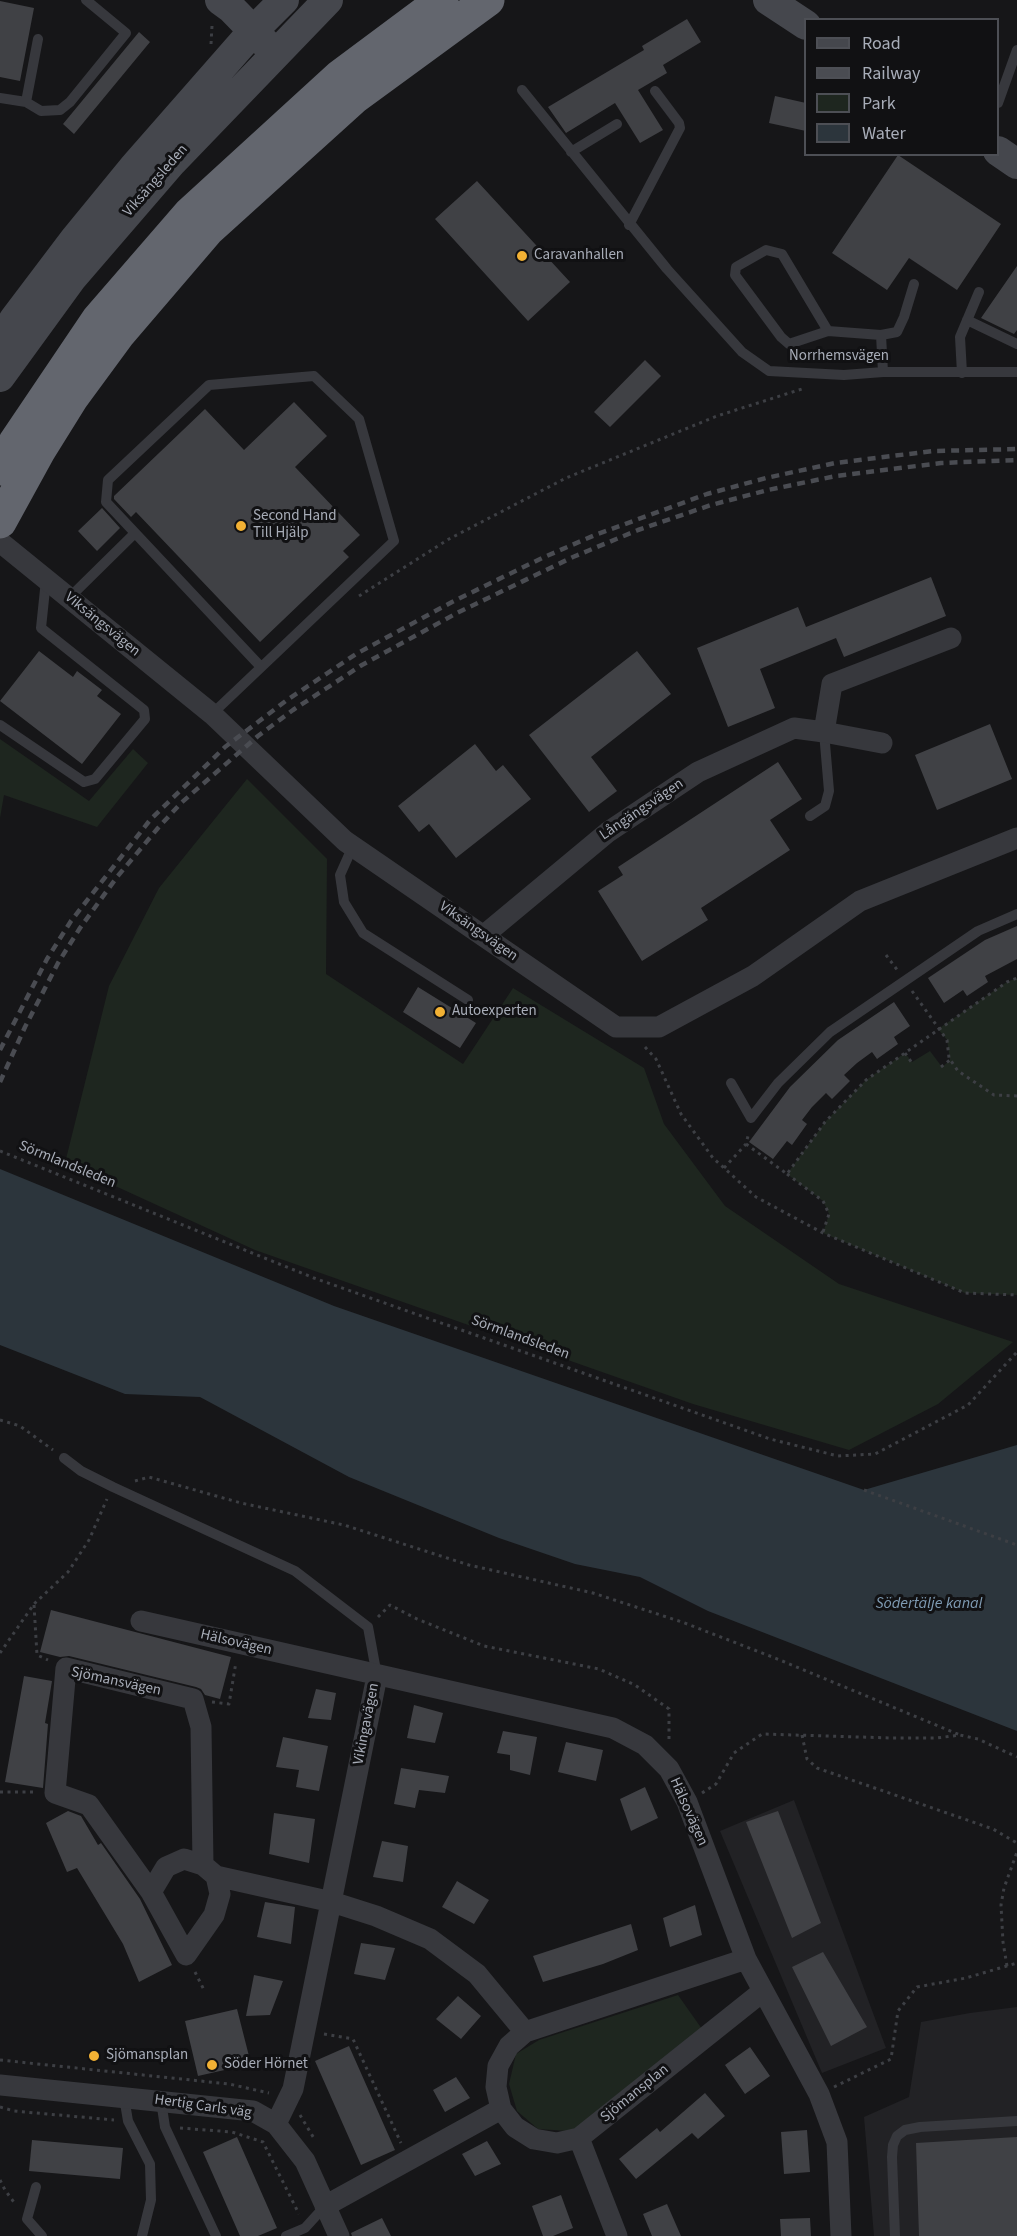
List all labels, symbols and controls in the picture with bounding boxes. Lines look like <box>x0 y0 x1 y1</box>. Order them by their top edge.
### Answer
legend <box>804 18 999 156</box>
text: Road <box>862 31 901 56</box>
text: Railway <box>862 61 921 86</box>
text: Park <box>862 91 896 116</box>
text: Water <box>862 121 906 146</box>
street label: Viksängsleden <box>120 141 192 221</box>
place label: Caravanhallen <box>534 247 624 265</box>
marker: Caravanhallen <box>515 249 529 263</box>
street label: Norrhemsvägen <box>789 348 889 366</box>
place label: Second Hand Till Hjälp <box>253 508 337 543</box>
marker: Second Hand Till Hjälp <box>234 519 248 533</box>
street label: Viksängsvägen <box>61 589 143 661</box>
street label: Långängsvägen <box>597 775 687 845</box>
street label: Viksängsvägen <box>435 898 521 966</box>
place label: Autoexperten <box>452 1003 537 1021</box>
marker: Autoexperten <box>433 1005 447 1019</box>
street label: Sörmlandsleden <box>16 1137 118 1193</box>
street label: Sörmlandsleden <box>468 1312 572 1364</box>
water label: Södertälje kanal <box>875 1594 983 1614</box>
street label: Hälsovägen <box>199 1626 273 1660</box>
street label: Sjömansvägen <box>69 1664 163 1700</box>
street label: Vikingavägen <box>350 1682 384 1766</box>
street label: Hälsovägen <box>665 1775 711 1849</box>
place label: Sjömansplan <box>106 2047 188 2065</box>
marker: Sjömansplan <box>87 2049 101 2063</box>
place label: Söder Hörnet <box>224 2056 308 2074</box>
marker: Söder Hörnet <box>205 2058 219 2072</box>
street label: Sjömansplan <box>597 2061 673 2127</box>
street label: Hertig Carls väg <box>153 2091 253 2123</box>

